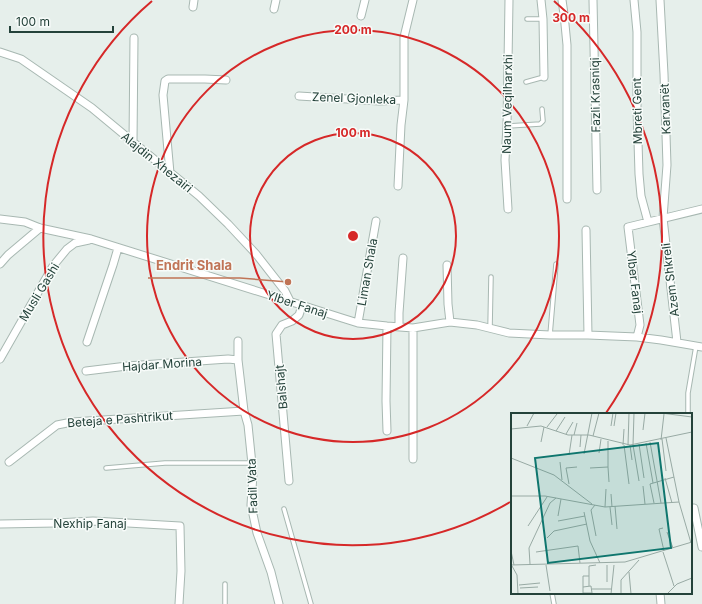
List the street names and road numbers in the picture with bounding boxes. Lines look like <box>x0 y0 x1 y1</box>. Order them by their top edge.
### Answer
street label: Naum Veqilharxhi <box>499 54 515 154</box>
street label: Fazli Krasniqi <box>587 57 603 133</box>
street label: Mbreti Gent <box>629 77 645 144</box>
street label: Karvanët <box>657 83 673 135</box>
street label: Zenel Gjonleka <box>312 89 396 107</box>
street label: Alajdin Xhezairi <box>118 129 196 195</box>
street label: Liman Shala <box>354 237 380 307</box>
street label: Azem Shkreli <box>658 242 682 318</box>
street label: Ylber Fanaj <box>624 250 646 315</box>
street label: Musli Gashi <box>16 260 62 324</box>
street label: Ylber Fanaj <box>264 287 330 321</box>
street label: Hajdar Morina <box>122 354 202 374</box>
street label: Balshajt <box>272 364 290 410</box>
street label: Beteja e Pashtrikut <box>67 408 173 430</box>
street label: Fadil Vata <box>244 458 260 514</box>
street label: Nexhip Fanaj <box>53 516 127 531</box>

